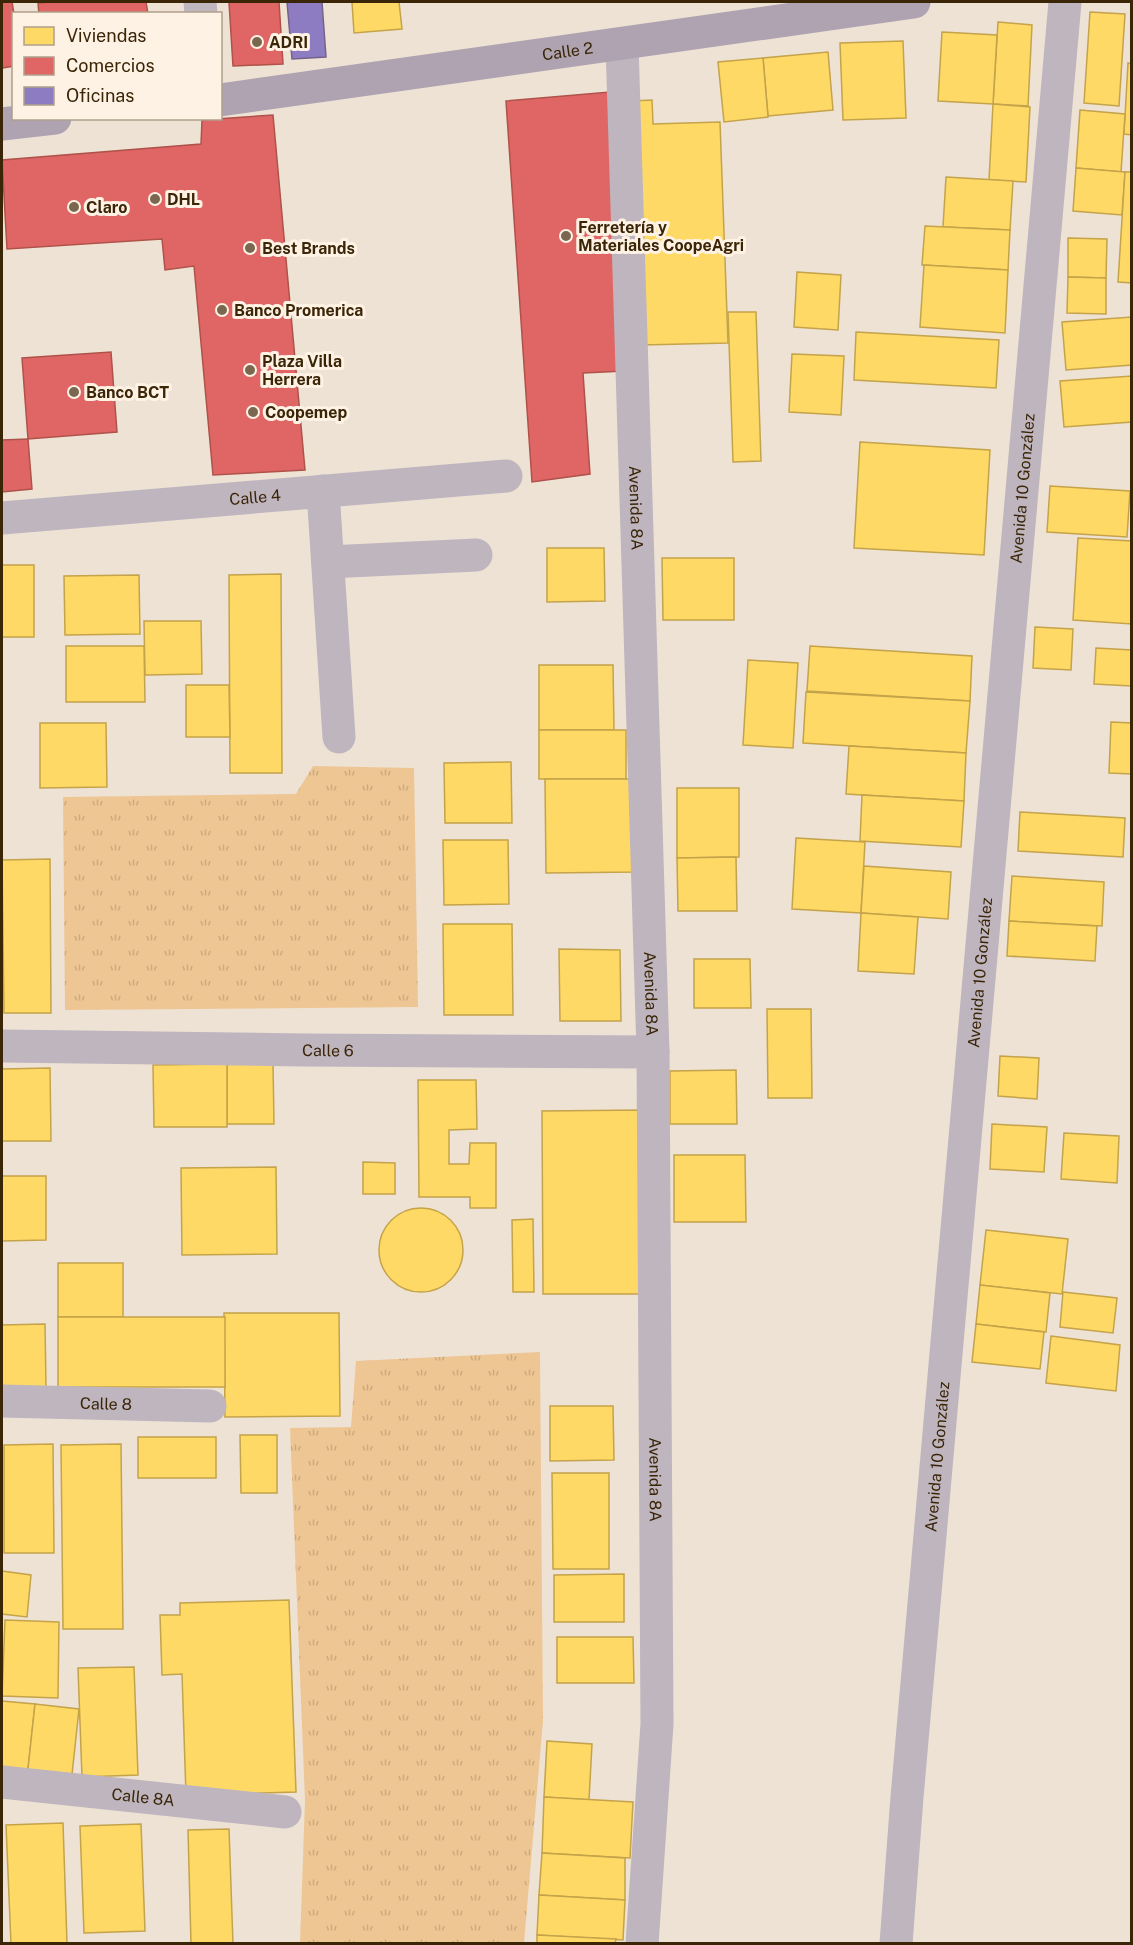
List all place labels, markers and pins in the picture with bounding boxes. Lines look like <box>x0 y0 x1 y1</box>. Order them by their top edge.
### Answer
place label: ADRI <box>269 33 308 52</box>
marker: ADRI <box>250 35 264 49</box>
place label: DHL <box>167 190 200 209</box>
marker: DHL <box>148 192 162 206</box>
place label: Claro <box>86 198 128 217</box>
marker: Claro <box>67 200 81 214</box>
place label: Ferretería y Materiales CoopeAgri <box>578 218 744 255</box>
marker: Ferretería y Materiales CoopeAgri <box>559 229 573 243</box>
place label: Best Brands <box>262 239 355 258</box>
marker: Best Brands <box>243 241 257 255</box>
place label: Banco Promerica <box>234 301 363 320</box>
marker: Banco Promerica <box>215 303 229 317</box>
place label: Plaza Villa Herrera <box>262 352 342 389</box>
marker: Plaza Villa Herrera <box>243 363 257 377</box>
place label: Banco BCT <box>86 383 169 402</box>
marker: Banco BCT <box>67 385 81 399</box>
place label: Coopemep <box>265 403 347 422</box>
marker: Coopemep <box>246 405 260 419</box>

